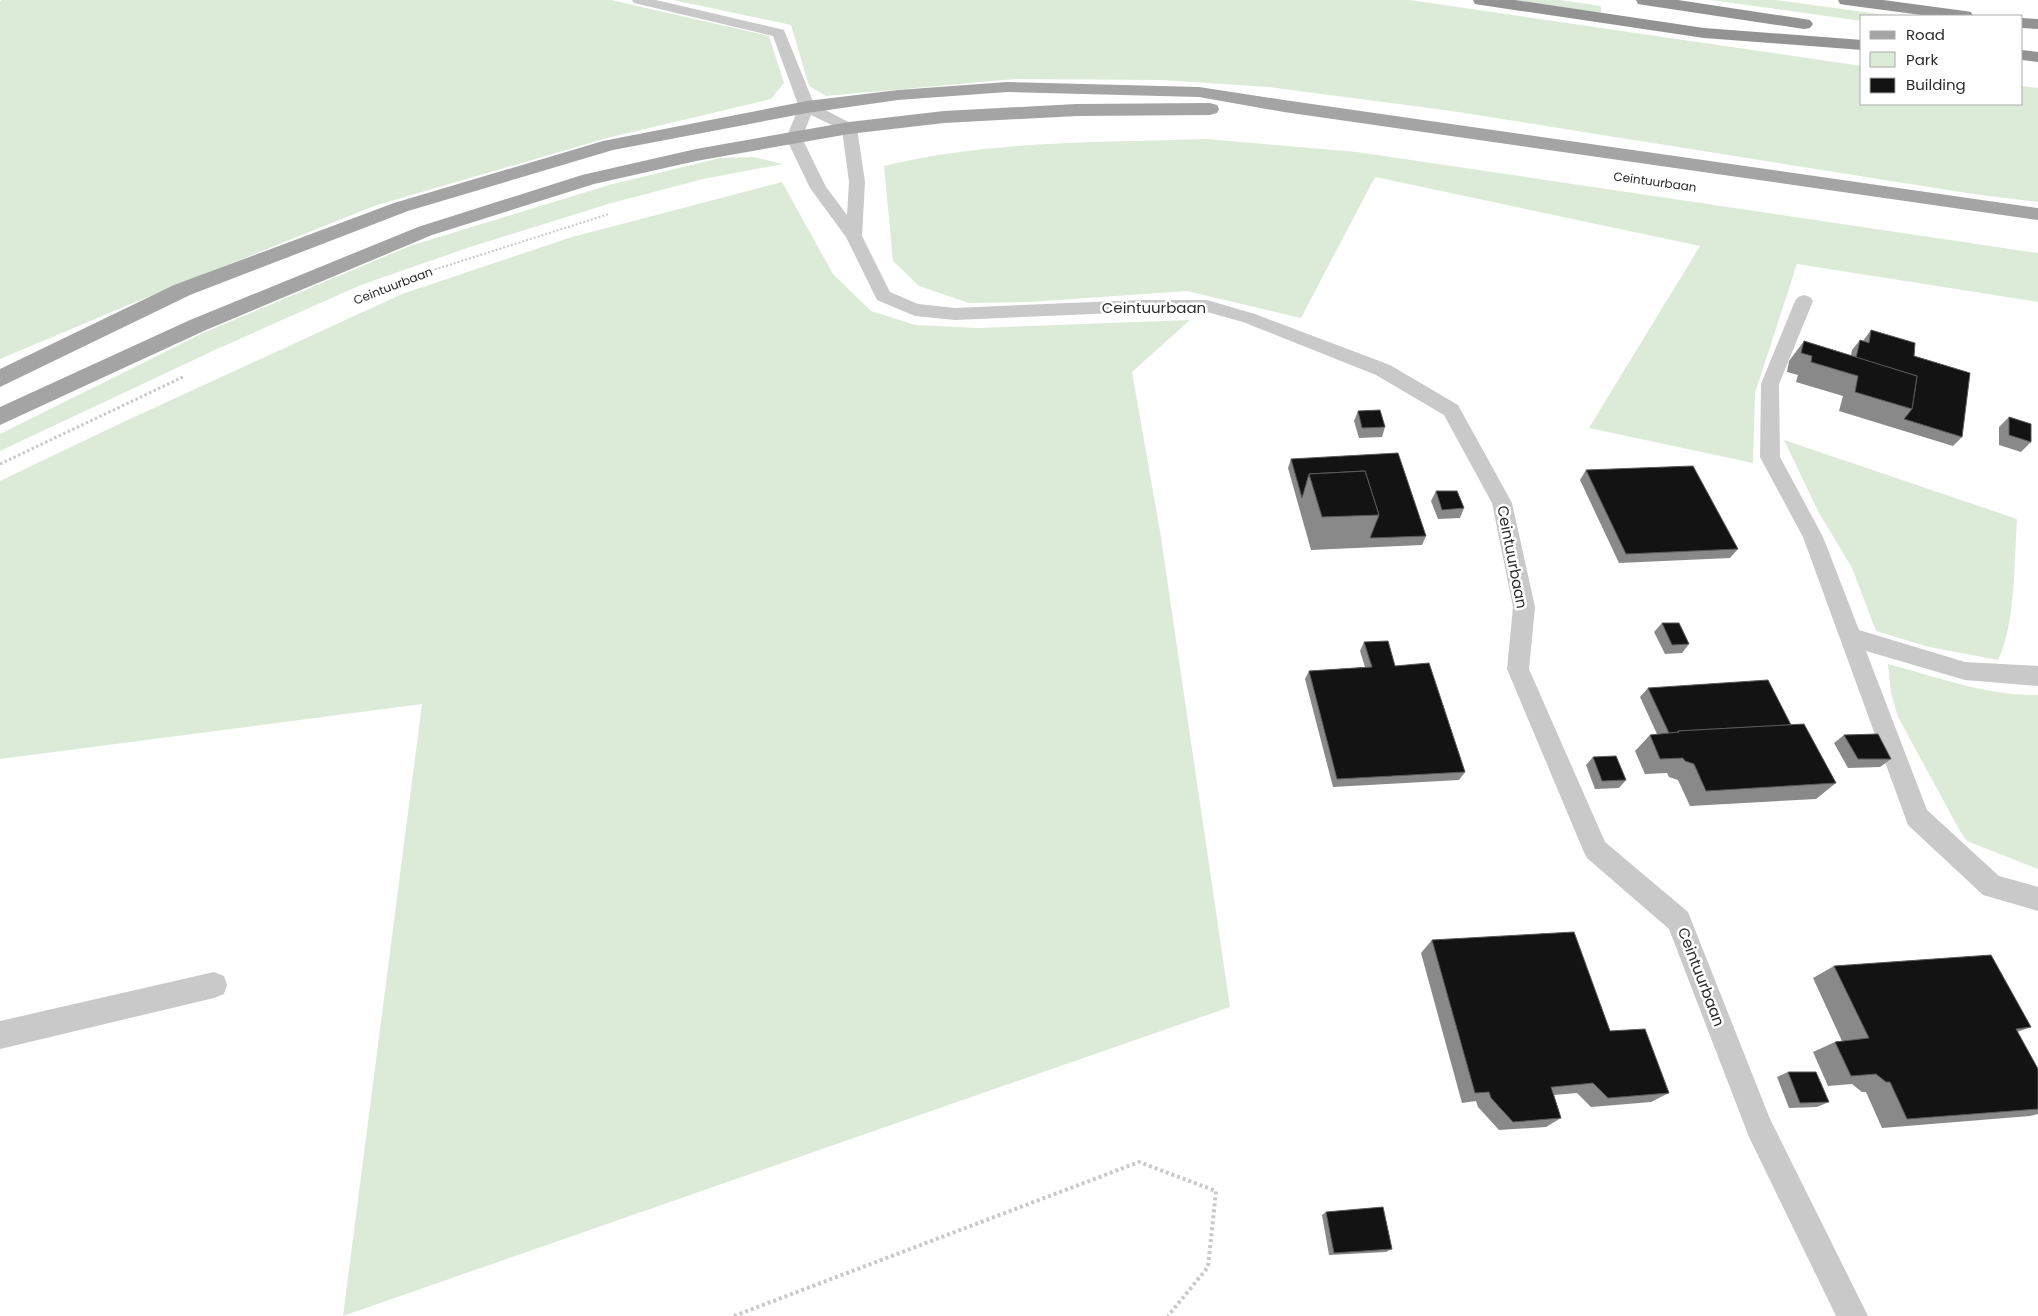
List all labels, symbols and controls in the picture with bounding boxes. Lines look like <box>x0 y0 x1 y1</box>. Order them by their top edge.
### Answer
legend <box>1860 15 2023 105</box>
text: Road <box>1906 24 1945 45</box>
text: Park <box>1906 49 1938 70</box>
text: Building <box>1906 74 1966 95</box>
street label: Ceintuurbaan <box>1613 167 1698 196</box>
street label: Ceintuurbaan <box>351 263 435 308</box>
street label: Ceintuurbaan <box>1102 297 1206 318</box>
street label: Ceintuurbaan <box>1492 504 1533 610</box>
street label: Ceintuurbaan <box>1673 924 1730 1029</box>

